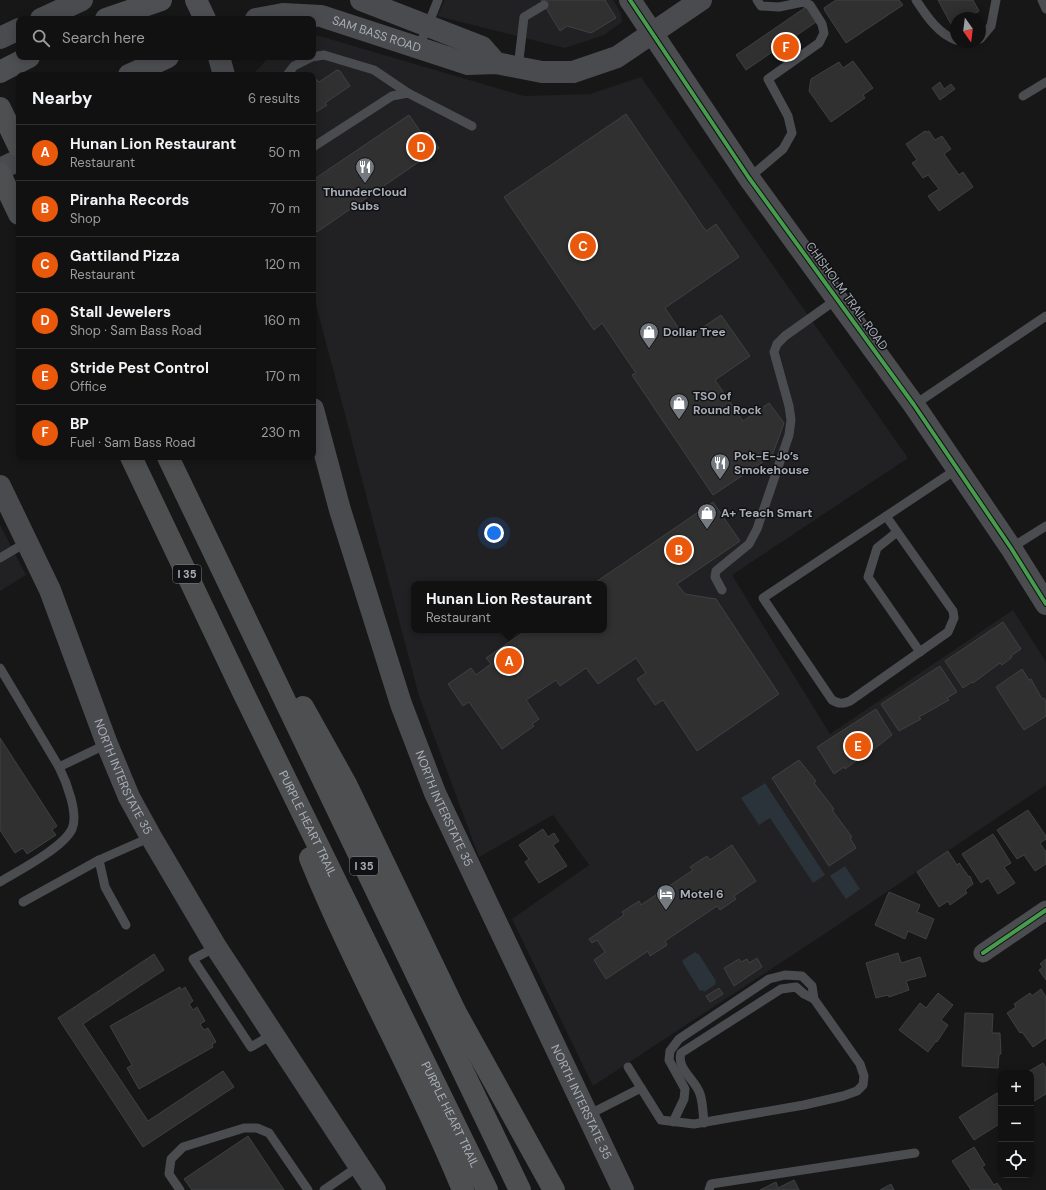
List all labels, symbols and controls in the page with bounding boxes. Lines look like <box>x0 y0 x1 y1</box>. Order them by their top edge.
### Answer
street label: SAM BASS ROAD <box>330 12 423 56</box>
north arrow <box>950 12 986 48</box>
search box <box>16 16 316 60</box>
icon: search <box>30 27 52 49</box>
text: Search here <box>62 28 145 48</box>
pin: F <box>773 32 799 62</box>
text: Nearby <box>32 87 92 109</box>
text: 6 results <box>248 90 300 107</box>
pin: D <box>408 132 434 162</box>
text: Hunan Lion Restaurant <box>70 134 236 154</box>
text: A <box>40 144 50 161</box>
text: 50 m <box>268 144 300 161</box>
text: Restaurant <box>70 154 135 171</box>
restaurant icon: ThunderCloud Subs <box>354 156 376 184</box>
place label: ThunderCloud Subs <box>323 184 407 214</box>
text: Piranha Records <box>70 190 189 210</box>
text: B <box>41 200 49 217</box>
text: 70 m <box>269 200 300 217</box>
text: Shop <box>70 210 101 227</box>
pin: C <box>570 231 596 261</box>
street label: CHISHOLM TRAIL ROAD <box>802 239 892 353</box>
text: Gattiland Pizza <box>70 246 180 266</box>
text: C <box>40 256 50 273</box>
text: 120 m <box>265 256 300 273</box>
text: Restaurant <box>70 266 135 283</box>
text: Stall Jewelers <box>70 302 171 322</box>
text: D <box>40 312 50 329</box>
text: 160 m <box>264 312 300 329</box>
shop icon: Dollar Tree <box>638 321 660 349</box>
text: Shop · Sam Bass Road <box>70 322 202 339</box>
place label: Dollar Tree <box>663 324 726 340</box>
text: Stride Pest Control <box>70 358 209 378</box>
text: E <box>41 368 49 385</box>
text: 170 m <box>265 368 300 385</box>
text: Office <box>70 378 107 395</box>
place label: TSO of Round Rock <box>693 388 762 418</box>
shop icon: TSO of Round Rock <box>668 392 690 420</box>
text: BP <box>70 414 89 434</box>
text: F <box>41 424 49 441</box>
text: 230 m <box>261 424 300 441</box>
text: Fuel · Sam Bass Road <box>70 434 196 451</box>
place label: Pok-E-Jo’s Smokehouse <box>734 448 809 478</box>
restaurant icon: Pok-E-Jo’s Smokehouse <box>709 452 731 480</box>
shop icon: A+ Teach Smart <box>696 502 718 530</box>
place label: A+ Teach Smart <box>721 505 813 521</box>
your location <box>484 523 504 543</box>
pin: B <box>666 535 692 565</box>
road number: I 35 <box>173 565 201 583</box>
popup <box>411 581 607 633</box>
text: Hunan Lion Restaurant <box>426 589 592 609</box>
text: Restaurant <box>426 609 491 626</box>
pin: A <box>496 646 522 676</box>
street label: NORTH INTERSTATE 35 <box>90 717 156 837</box>
pin: E <box>845 731 871 761</box>
street label: NORTH INTERSTATE 35 <box>412 748 477 869</box>
street label: PURPLE HEART TRAIL <box>275 768 340 879</box>
road number: I 35 <box>350 857 378 875</box>
hotel icon: Motel 6 <box>655 883 677 911</box>
place label: Motel 6 <box>680 886 724 902</box>
street label: NORTH INTERSTATE 35 <box>547 1042 615 1162</box>
street label: PURPLE HEART TRAIL <box>417 1059 483 1170</box>
map controls <box>998 1070 1034 1178</box>
button: + <box>998 1070 1034 1106</box>
button: − <box>998 1106 1034 1142</box>
button: locate <box>998 1142 1034 1178</box>

